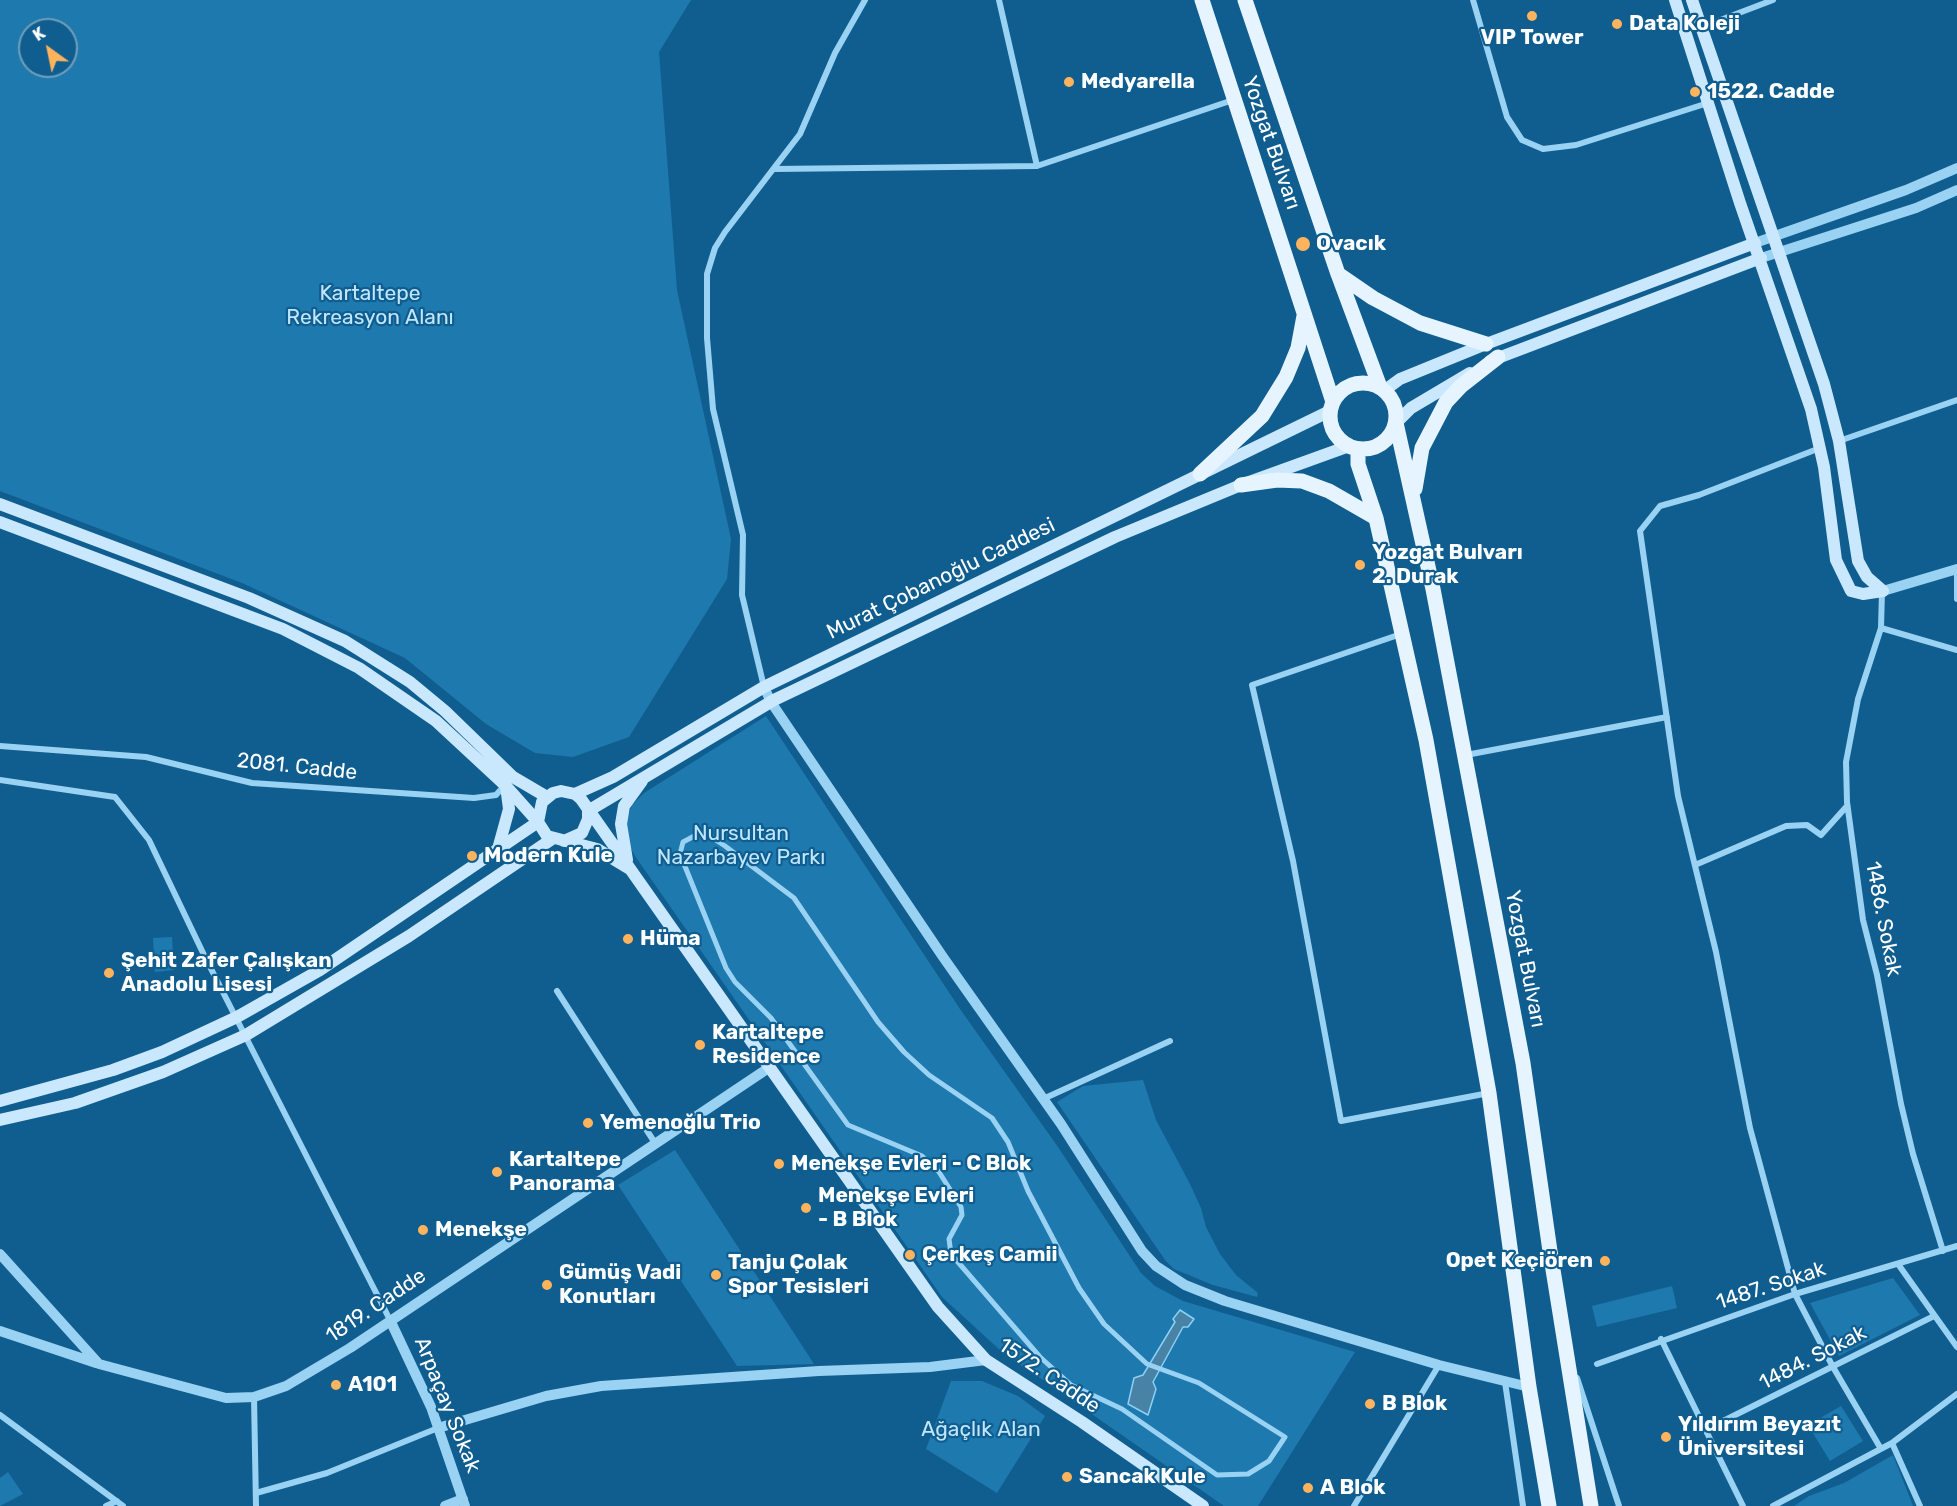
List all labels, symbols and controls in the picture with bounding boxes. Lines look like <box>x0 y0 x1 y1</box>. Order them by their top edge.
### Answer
marker: VIP Tower <box>1525 9 1539 23</box>
place label: Data Koleji <box>1629 11 1740 37</box>
marker: Data Koleji <box>1610 17 1624 31</box>
north arrow <box>18 18 78 78</box>
text: K <box>29 23 49 45</box>
place label: VIP Tower <box>1480 25 1584 51</box>
place label: Medyarella <box>1081 69 1195 95</box>
street label: Yozgat Bulvarı <box>1236 73 1306 213</box>
marker: Medyarella <box>1062 75 1076 89</box>
place label: 1522. Cadde <box>1707 79 1835 105</box>
marker: 1522. Cadde <box>1688 85 1702 99</box>
place label: Ovacık <box>1316 231 1386 257</box>
marker: Ovacık <box>1294 235 1312 253</box>
park label: Kartaltepe Rekreasyon Alanı <box>286 281 454 331</box>
street label: Murat Çobanoğlu Caddesi <box>823 513 1059 645</box>
place label: Yozgat Bulvarı 2. Durak <box>1372 540 1523 590</box>
marker: Yozgat Bulvarı 2. Durak <box>1353 558 1367 572</box>
street label: 2081. Cadde <box>236 748 358 786</box>
park label: Nursultan Nazarbayev Parkı <box>657 821 825 871</box>
place label: Modern Kule <box>484 843 613 869</box>
marker: Modern Kule <box>465 849 479 863</box>
street label: 1486. Sokak <box>1860 859 1906 979</box>
street label: Yozgat Bulvarı <box>1499 888 1551 1030</box>
place label: Hüma <box>640 926 701 952</box>
marker: Hüma <box>621 932 635 946</box>
place label: Şehit Zafer Çalışkan Anadolu Lisesi <box>121 948 332 998</box>
marker: Şehit Zafer Çalışkan Anadolu Lisesi <box>102 966 116 980</box>
place label: Kartaltepe Residence <box>712 1020 824 1070</box>
marker: Kartaltepe Residence <box>693 1038 707 1052</box>
place label: Yemenoğlu Trio <box>600 1110 761 1136</box>
marker: Yemenoğlu Trio <box>581 1116 595 1130</box>
place label: Kartaltepe Panorama <box>509 1147 621 1197</box>
place label: Menekşe Evleri - C Blok <box>791 1151 1031 1177</box>
marker: Menekşe Evleri - C Blok <box>772 1157 786 1171</box>
marker: Kartaltepe Panorama <box>490 1165 504 1179</box>
place label: Menekşe Evleri - B Blok <box>818 1183 974 1233</box>
marker: Menekşe Evleri - B Blok <box>799 1201 813 1215</box>
place label: Menekşe <box>435 1217 527 1243</box>
marker: Menekşe <box>416 1223 430 1237</box>
place label: Çerkeş Camii <box>922 1242 1057 1268</box>
marker: Çerkeş Camii <box>903 1248 917 1262</box>
place label: Opet Keçiören <box>1446 1248 1593 1274</box>
place label: Tanju Çolak Spor Tesisleri <box>728 1250 869 1300</box>
marker: Opet Keçiören <box>1598 1254 1612 1268</box>
street label: 1487. Sokak <box>1713 1256 1829 1316</box>
place label: Gümüş Vadi Konutları <box>559 1260 681 1310</box>
street label: 1819. Cadde <box>321 1263 431 1349</box>
marker: Tanju Çolak Spor Tesisleri <box>709 1268 723 1282</box>
marker: Gümüş Vadi Konutları <box>540 1278 554 1292</box>
street label: 1484. Sokak <box>1755 1320 1871 1396</box>
street label: 1572. Cadde <box>993 1333 1105 1419</box>
street label: Arpaçay Sokak <box>408 1334 486 1476</box>
place label: A101 <box>348 1372 397 1398</box>
marker: A101 <box>329 1378 343 1392</box>
place label: B Blok <box>1382 1391 1447 1417</box>
marker: B Blok <box>1363 1397 1377 1411</box>
place label: Yıldırım Beyazıt Üniversitesi <box>1678 1412 1841 1462</box>
park label: Ağaçlık Alan <box>921 1417 1041 1443</box>
marker: Yıldırım Beyazıt Üniversitesi <box>1659 1430 1673 1444</box>
place label: Sancak Kule <box>1079 1464 1206 1490</box>
marker: Sancak Kule <box>1060 1470 1074 1484</box>
place label: A Blok <box>1320 1475 1385 1501</box>
marker: A Blok <box>1301 1481 1315 1495</box>

